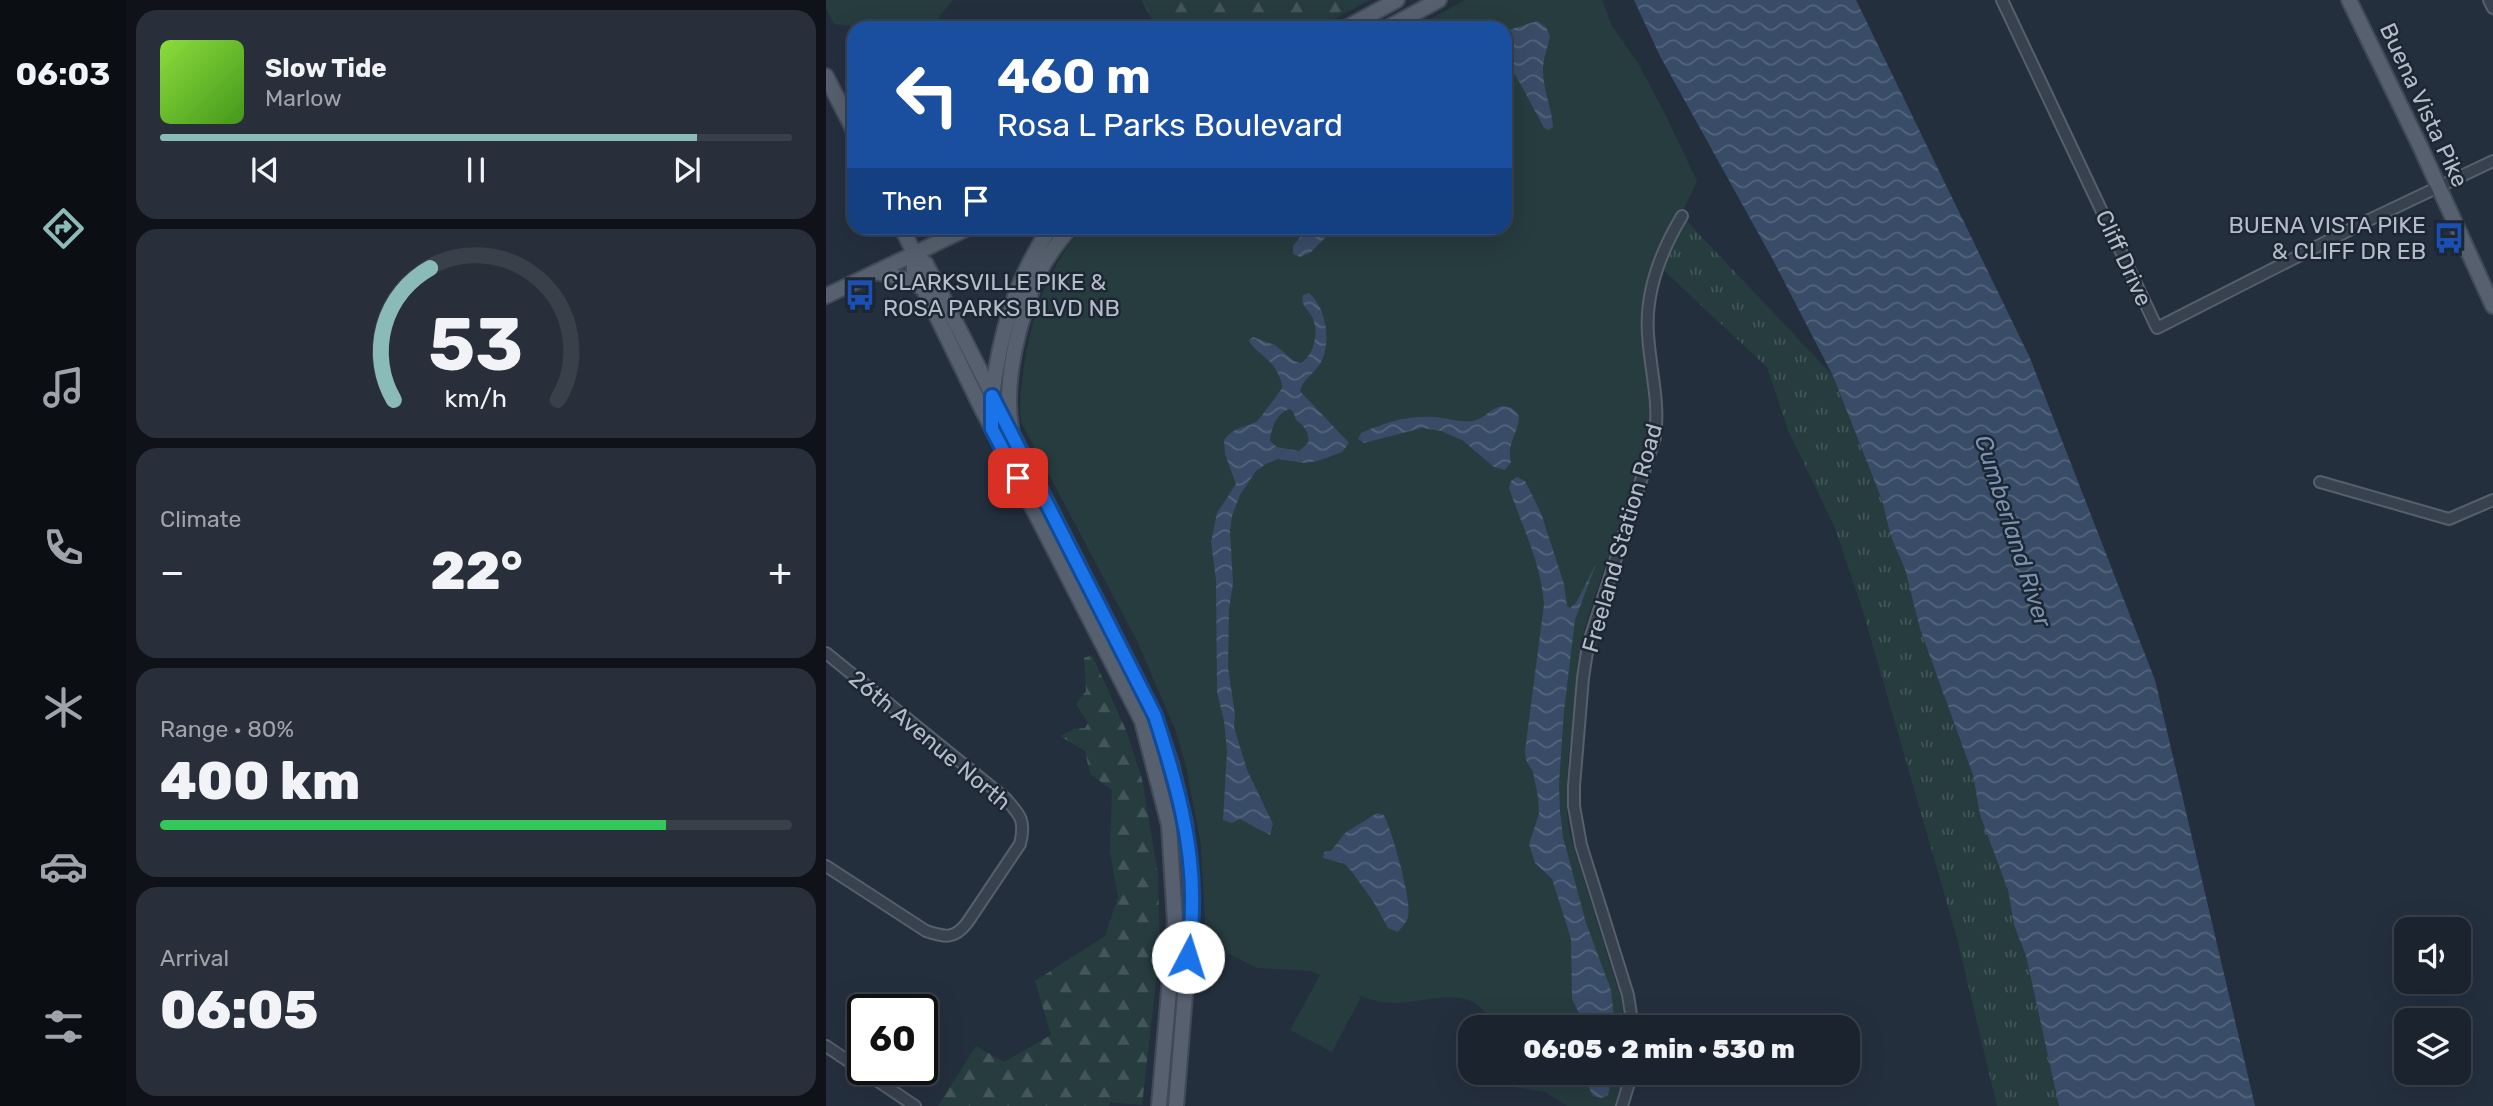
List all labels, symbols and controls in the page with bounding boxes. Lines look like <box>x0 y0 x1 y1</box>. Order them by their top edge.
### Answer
street label: Buena Vista Pike <box>2374 18 2474 192</box>
text: 460 m <box>997 47 1151 105</box>
icon: left <box>882 49 973 140</box>
text: Slow Tide <box>265 53 387 84</box>
text: 06:03 <box>16 55 110 93</box>
text: Marlow <box>265 84 342 112</box>
text: Rosa L Parks Boulevard <box>997 106 1343 144</box>
icon: previous <box>246 151 284 189</box>
icon: pause <box>457 151 495 189</box>
icon: next <box>668 151 706 189</box>
icon: arrive <box>957 182 995 220</box>
text: Then <box>882 186 943 217</box>
icon: directions <box>39 204 88 253</box>
street label: Cliff Drive <box>2090 205 2158 311</box>
place label: BUENA VISTA PIKE & CLIFF DR EB <box>2228 211 2426 265</box>
bus stop icon: BUENA VISTA PIKE & CLIFF DR EB <box>2432 221 2466 255</box>
place label: CLARKSVILLE PIKE & ROSA PARKS BLVD NB <box>883 268 1120 322</box>
bus stop icon: CLARKSVILLE PIKE & ROSA PARKS BLVD NB <box>843 278 877 312</box>
text: 53 <box>429 302 524 388</box>
icon: music <box>39 363 88 412</box>
text: km/h <box>445 384 507 413</box>
street label: Freeland Station Road <box>1576 420 1668 656</box>
water label: Cumberland River <box>1969 431 2058 631</box>
pin <box>988 448 1048 508</box>
icon: arrive <box>999 459 1037 497</box>
text: Climate <box>160 505 241 533</box>
icon: phone <box>39 523 88 572</box>
text: 22° <box>430 540 523 602</box>
text: − <box>160 549 185 595</box>
text: + <box>768 549 792 595</box>
street label: 26th Avenue North <box>843 664 1017 816</box>
icon: climate <box>39 683 88 732</box>
text: Range · 80% <box>160 715 294 743</box>
text: 400 km <box>160 750 360 812</box>
icon: car <box>39 842 88 891</box>
map controls <box>2394 917 2471 1085</box>
button: sound <box>2394 917 2471 994</box>
position arrow <box>1151 920 1225 994</box>
text: Arrival <box>160 944 229 972</box>
text: 06:05 <box>160 979 318 1041</box>
speed limit sign: 60 <box>847 994 938 1085</box>
icon: filters <box>39 1002 88 1051</box>
button: layers <box>2394 1008 2471 1085</box>
text: 06:05 · 2 min · 530 m <box>1523 1034 1795 1065</box>

